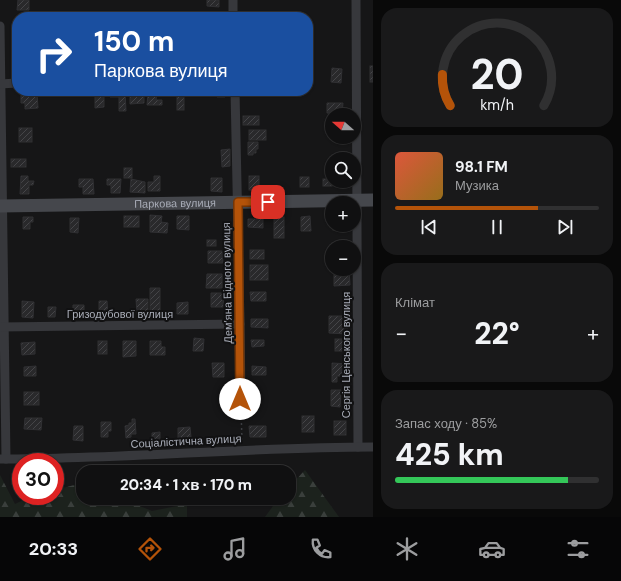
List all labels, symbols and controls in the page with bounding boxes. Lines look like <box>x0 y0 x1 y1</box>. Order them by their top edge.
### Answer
text: 150 m <box>94 23 174 60</box>
icon: right <box>28 28 80 80</box>
text: 20 <box>470 47 524 101</box>
text: Паркова вулиця <box>94 59 228 83</box>
text: km/h <box>480 95 514 113</box>
north arrow <box>325 108 361 144</box>
map controls <box>325 108 361 276</box>
button: search <box>325 152 361 188</box>
text: 98.1 FM <box>455 157 508 177</box>
text: Музика <box>455 177 499 194</box>
pin <box>251 185 285 219</box>
icon: arrive <box>257 191 279 213</box>
street label: Паркова вулиця <box>134 196 216 211</box>
button: + <box>325 196 361 232</box>
icon: previous <box>418 216 440 238</box>
icon: pause <box>486 216 508 238</box>
icon: next <box>554 216 576 238</box>
street label: Дем’яна Бідного вулиця <box>219 222 235 344</box>
button: − <box>325 240 361 276</box>
street label: Сергія Ценського вулиця <box>339 292 353 418</box>
text: Клімат <box>395 294 435 311</box>
street label: Гризодубової вулиця <box>67 307 173 321</box>
text: 22° <box>474 314 520 353</box>
text: − <box>395 319 407 348</box>
text: + <box>587 319 599 348</box>
position arrow <box>219 378 261 420</box>
text: Запас ходу · 85% <box>395 415 497 432</box>
street label: Соціалістична вулиця <box>130 431 242 451</box>
text: 425 km <box>395 435 504 474</box>
speed limit sign: 30 <box>12 453 64 505</box>
text: 20:34 · 1 хв · 170 m <box>120 475 252 495</box>
icon: directions <box>136 535 164 563</box>
icon: music <box>221 535 249 563</box>
icon: phone <box>307 535 335 563</box>
icon: climate <box>393 535 421 563</box>
icon: car <box>478 535 506 563</box>
icon: filters <box>564 535 592 563</box>
text: 20:33 <box>29 537 78 561</box>

